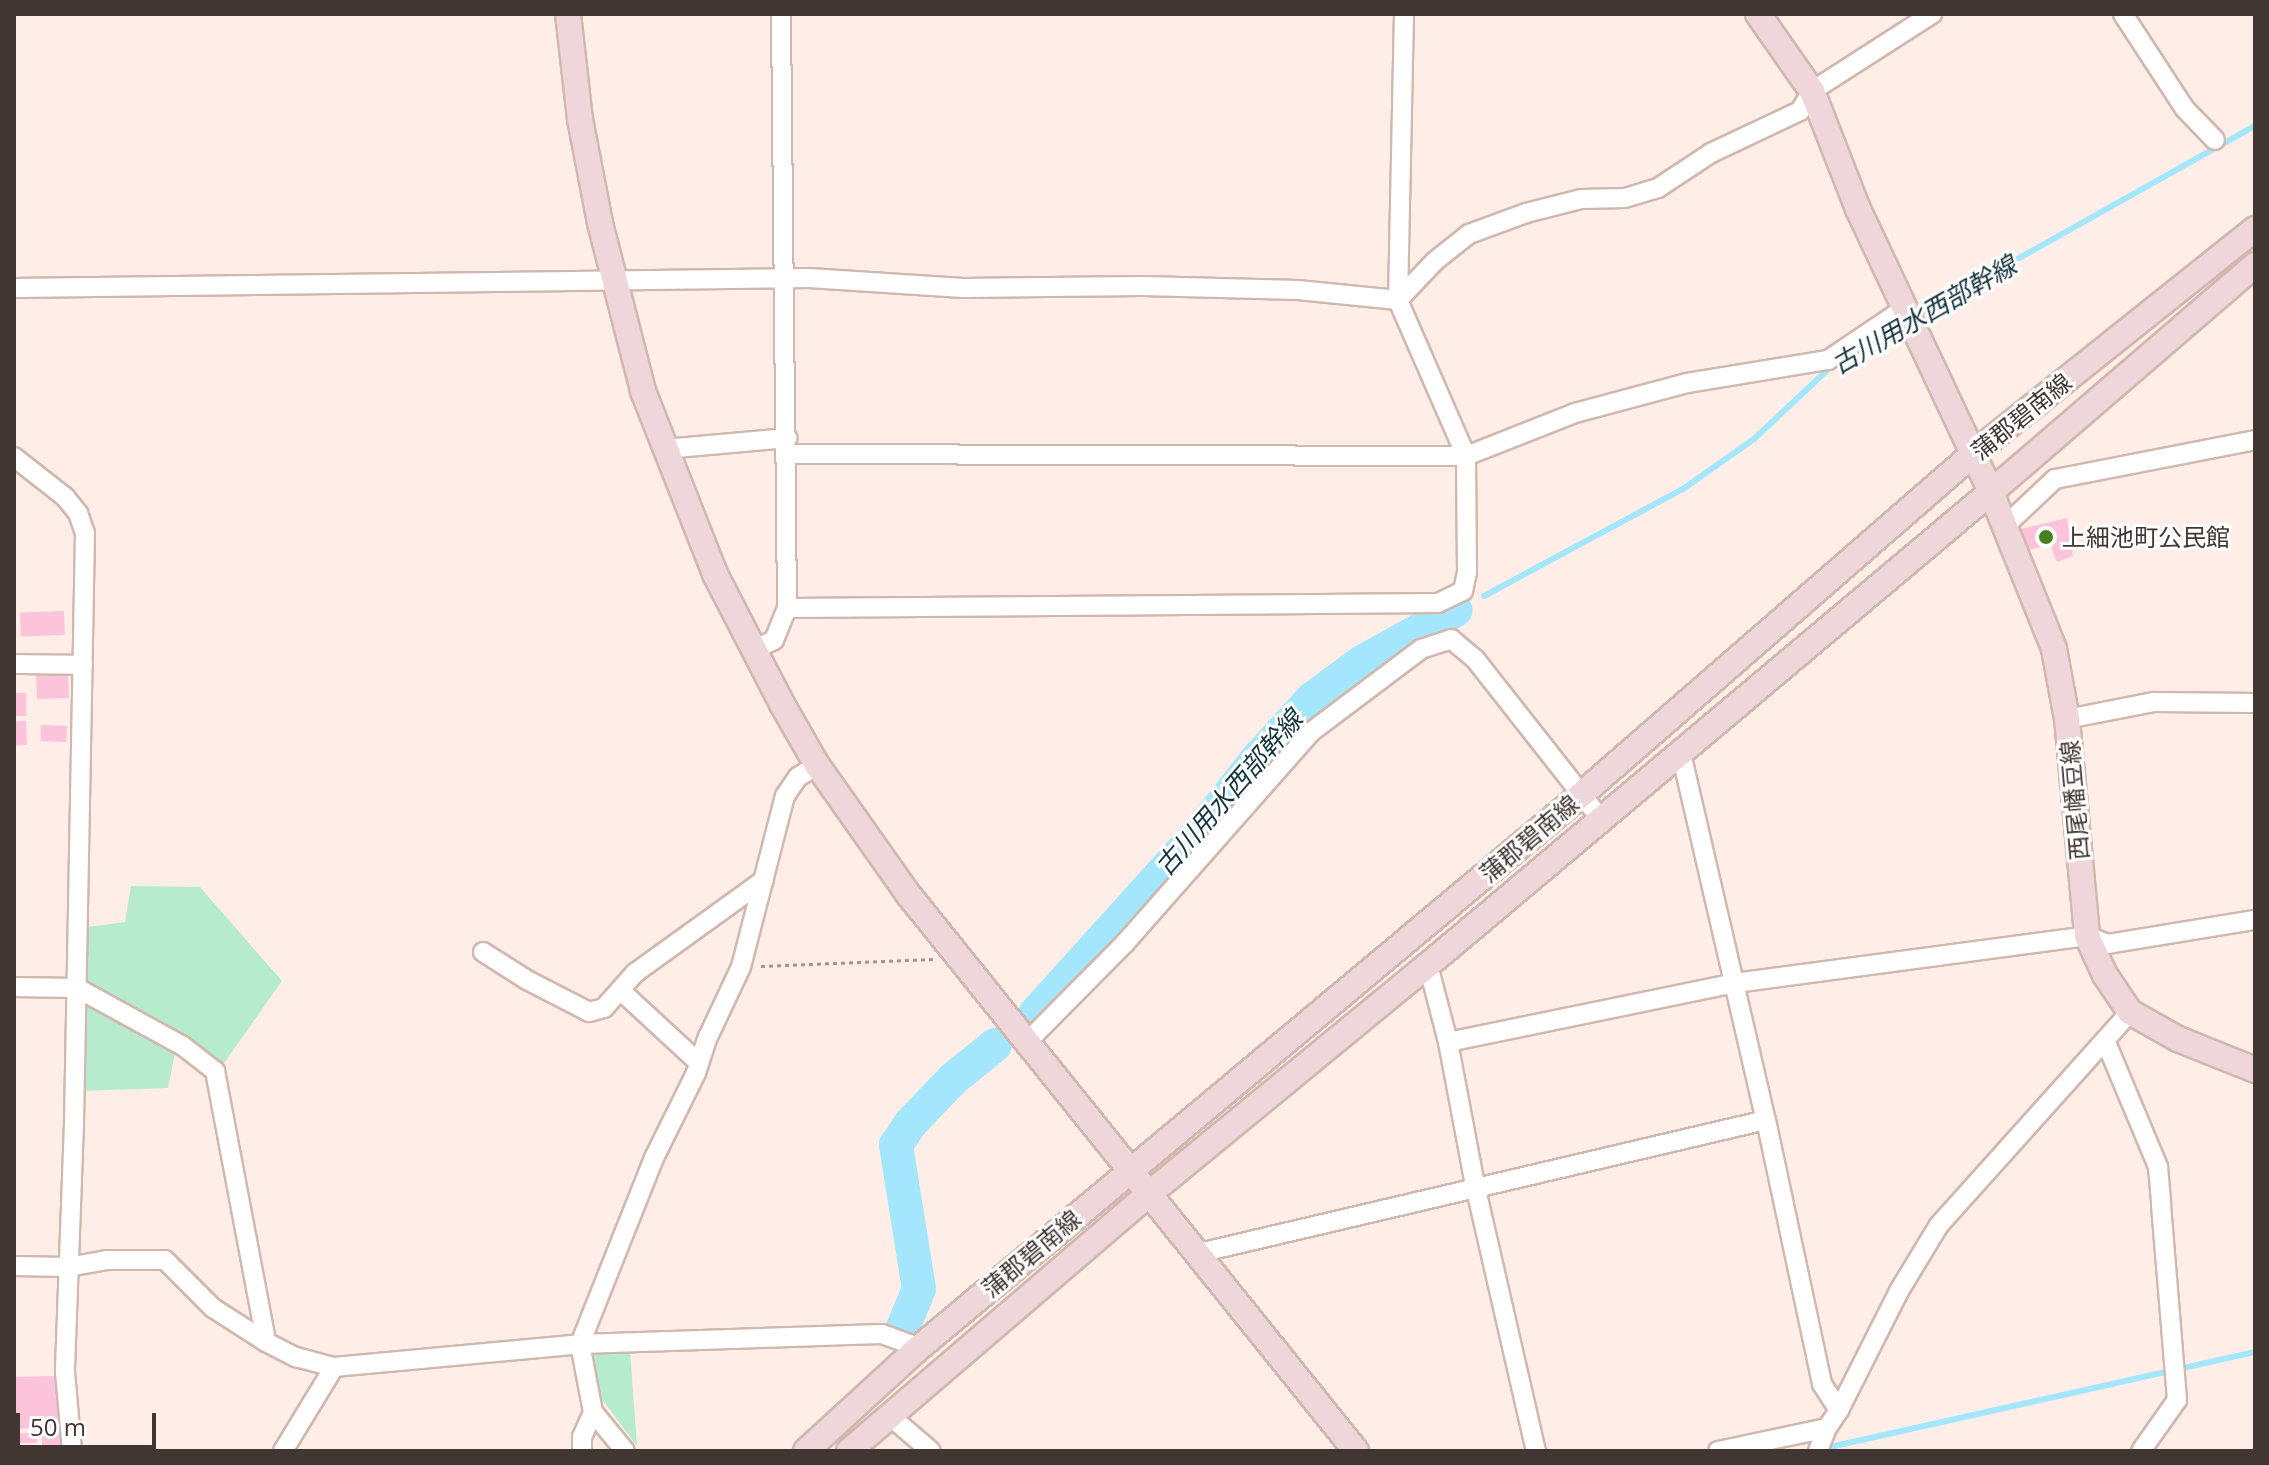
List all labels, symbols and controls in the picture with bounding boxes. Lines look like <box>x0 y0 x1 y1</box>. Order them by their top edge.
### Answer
water label: 古川用水西部幹線 <box>1826 249 2022 381</box>
street label: 蒲郡碧南線 <box>1965 367 2077 465</box>
place label: 上細池町公民館 <box>2062 523 2230 551</box>
marker: 上細池町公民館 <box>2037 528 2055 546</box>
water label: 古川用水西部幹線 <box>1149 704 1309 882</box>
street label: 西尾幡豆線 <box>2054 739 2094 861</box>
street label: 蒲郡碧南線 <box>1474 788 1584 888</box>
street label: 蒲郡碧南線 <box>976 1203 1086 1303</box>
scale bar <box>20 1397 160 1447</box>
text: 50 m <box>30 1410 86 1443</box>

